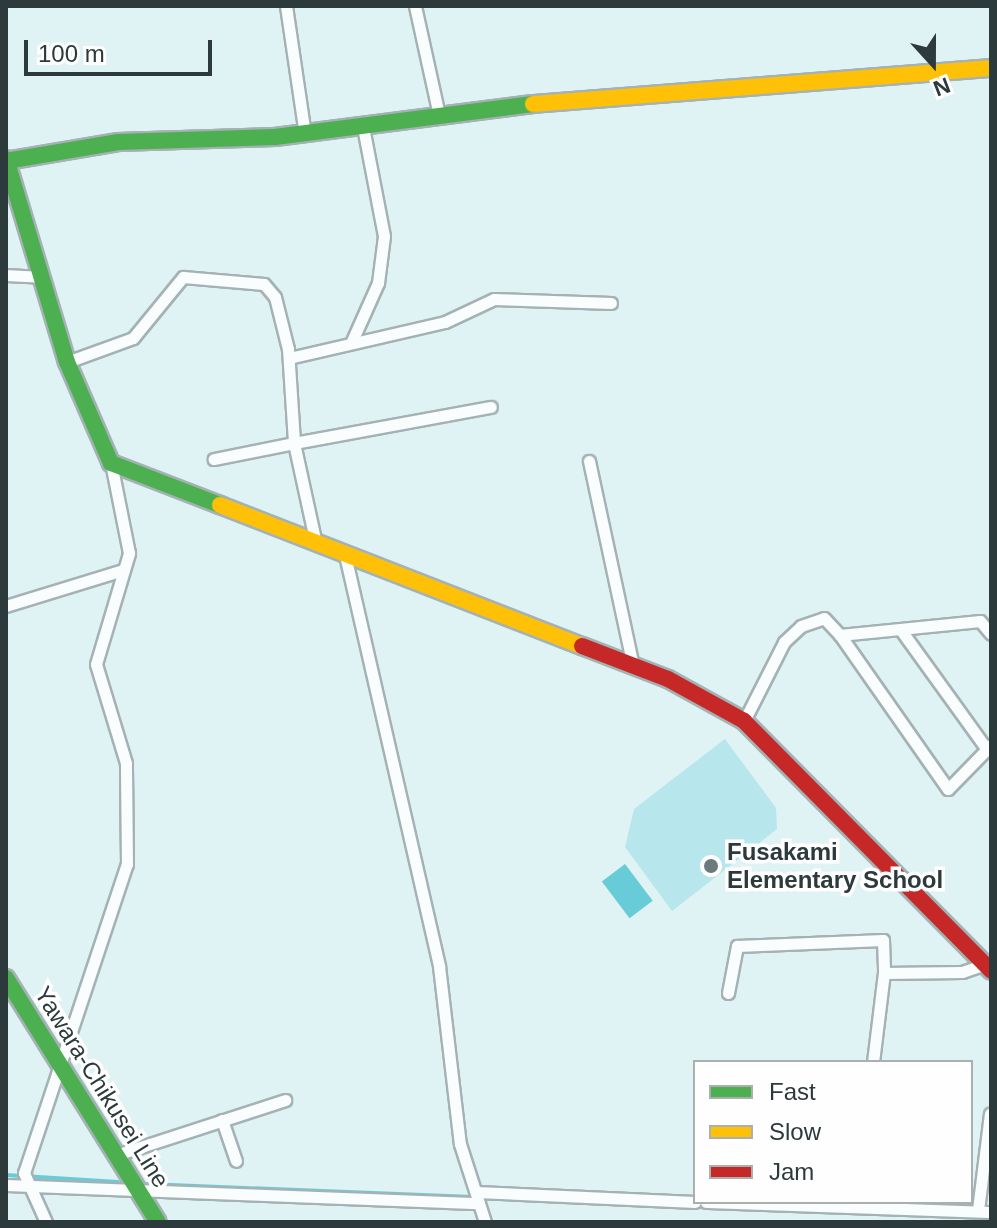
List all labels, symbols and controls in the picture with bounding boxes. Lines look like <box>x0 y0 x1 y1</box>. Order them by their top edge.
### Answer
scale bar <box>28 24 216 74</box>
north arrow <box>893 24 973 104</box>
text: 100 m <box>38 40 105 67</box>
text: N <box>930 72 954 101</box>
place label: Fusakami Elementary School <box>727 838 943 894</box>
marker: Fusakami Elementary School <box>702 857 720 875</box>
street label: Yawara-Chikusei Line <box>28 981 176 1193</box>
legend <box>693 1060 973 1204</box>
text: Fast <box>769 1078 816 1105</box>
text: Slow <box>769 1118 821 1145</box>
text: Jam <box>769 1158 814 1185</box>

